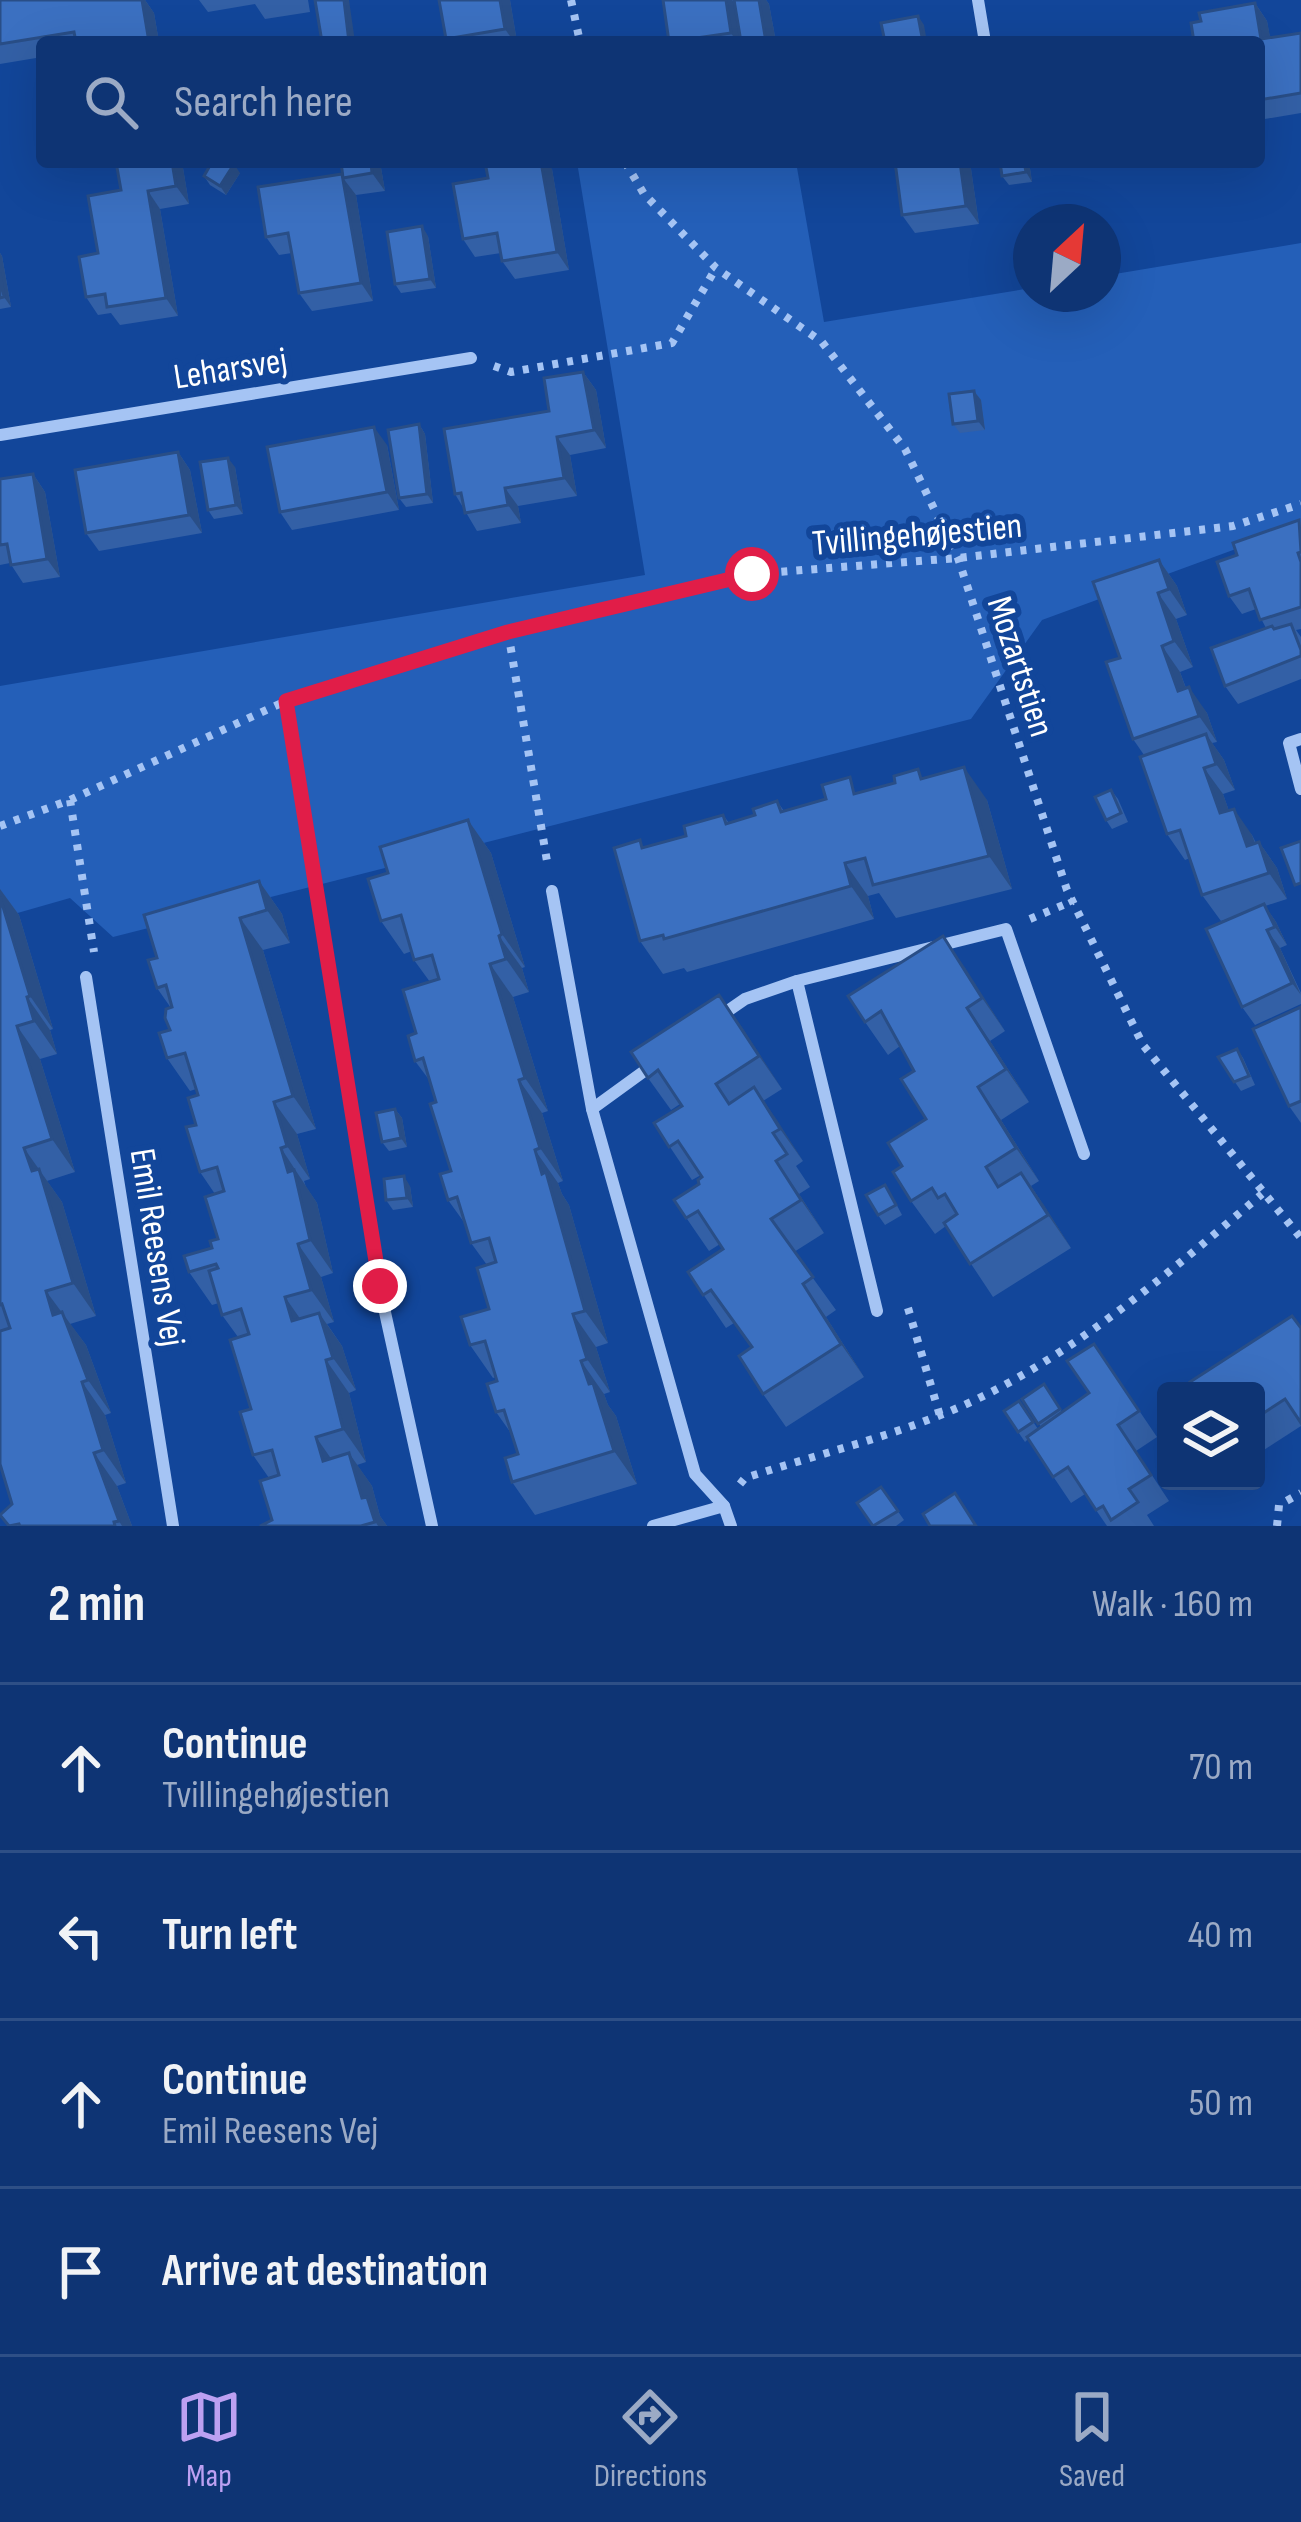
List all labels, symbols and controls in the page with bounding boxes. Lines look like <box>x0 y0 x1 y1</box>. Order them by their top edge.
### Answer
search box <box>36 36 1265 168</box>
icon: search <box>78 69 144 135</box>
text: Search here <box>174 75 353 130</box>
north arrow <box>1013 204 1121 312</box>
street label: Leharsvej <box>171 339 290 400</box>
street label: Tvillingehøjestien <box>811 505 1024 566</box>
route start <box>725 547 779 601</box>
street label: Mozartstien <box>977 591 1062 742</box>
street label: Emil Reesens Vej <box>120 1145 193 1349</box>
route end <box>353 1259 407 1313</box>
map controls <box>1157 1382 1265 1490</box>
button: layers <box>1157 1382 1265 1490</box>
text: 2 min <box>48 1574 145 1635</box>
text: Walk · 160 m <box>1092 1581 1253 1628</box>
text: Continue <box>162 1717 308 1772</box>
icon: ahead <box>48 1735 114 1801</box>
text: 70 m <box>1189 1744 1253 1791</box>
text: Tvillingehøjestien <box>162 1772 390 1819</box>
icon: left <box>48 1903 114 1969</box>
text: Turn left <box>162 1908 297 1963</box>
text: 40 m <box>1188 1912 1253 1959</box>
text: Continue <box>162 2053 308 2108</box>
icon: ahead <box>48 2071 114 2137</box>
text: 50 m <box>1189 2080 1253 2127</box>
text: Emil Reesens Vej <box>162 2108 378 2155</box>
icon: arrive <box>48 2239 114 2305</box>
text: Arrive at destination <box>162 2244 488 2299</box>
tab: Map <box>176 2384 242 2496</box>
tab: Directions <box>594 2384 707 2496</box>
tab: Saved <box>1059 2384 1125 2496</box>

